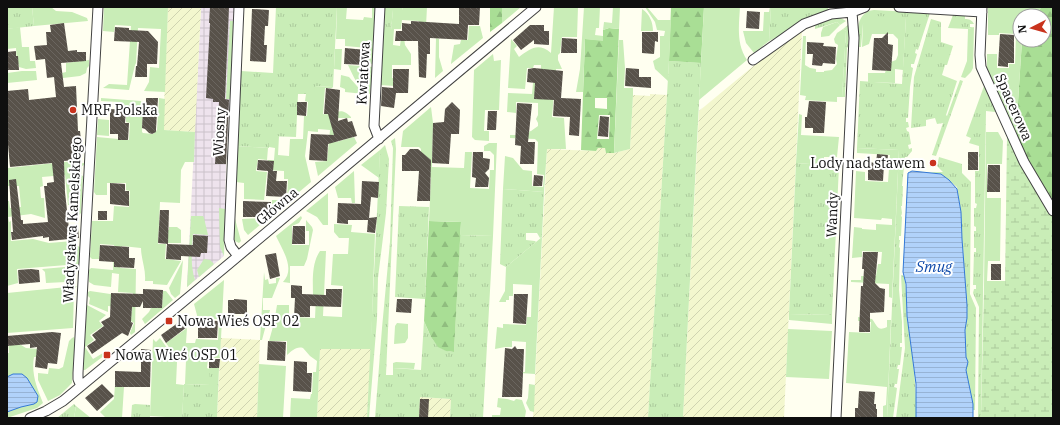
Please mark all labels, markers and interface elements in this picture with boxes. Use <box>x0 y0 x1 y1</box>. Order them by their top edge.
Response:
north arrow <box>1012 8 1052 48</box>
text: N <box>1015 24 1029 34</box>
street label: Kwiatowa <box>352 40 374 105</box>
street label: Spacerowa <box>991 71 1037 144</box>
place label: MRF Polska <box>81 101 158 119</box>
marker: MRF Polska <box>68 105 78 115</box>
street label: Wiosny <box>209 107 229 157</box>
street label: Władysława Kamelskiego <box>59 136 85 304</box>
place label: Lody nad stawem <box>810 154 925 172</box>
marker: Lody nad stawem <box>928 158 938 168</box>
street label: Główna <box>252 183 302 229</box>
street label: Wandy <box>822 192 842 238</box>
water label: Smug <box>915 257 953 276</box>
place label: Nowa Wieś OSP 02 <box>177 312 300 330</box>
marker: Nowa Wieś OSP 02 <box>164 316 174 326</box>
place label: Nowa Wieś OSP 01 <box>115 346 238 364</box>
marker: Nowa Wieś OSP 01 <box>102 350 112 360</box>

